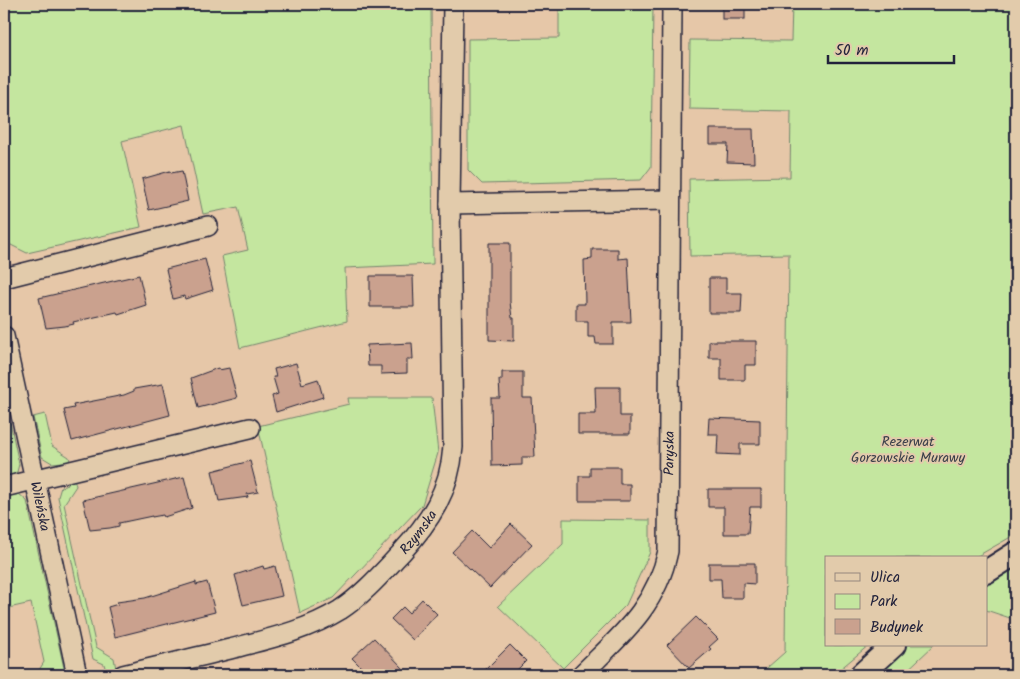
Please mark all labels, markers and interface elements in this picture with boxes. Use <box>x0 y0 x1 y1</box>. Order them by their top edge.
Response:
scale bar <box>828 32 954 64</box>
text: 50 m <box>835 39 869 63</box>
street label: Paryska <box>659 431 681 476</box>
park label: Rezerwat Gorzowskie Murawy <box>851 431 966 469</box>
street label: Wileńska <box>24 479 56 533</box>
street label: Rzymska <box>395 506 443 560</box>
legend <box>825 556 988 646</box>
text: Ulica <box>870 566 900 590</box>
text: Park <box>870 590 898 614</box>
text: Budynek <box>870 616 924 640</box>

